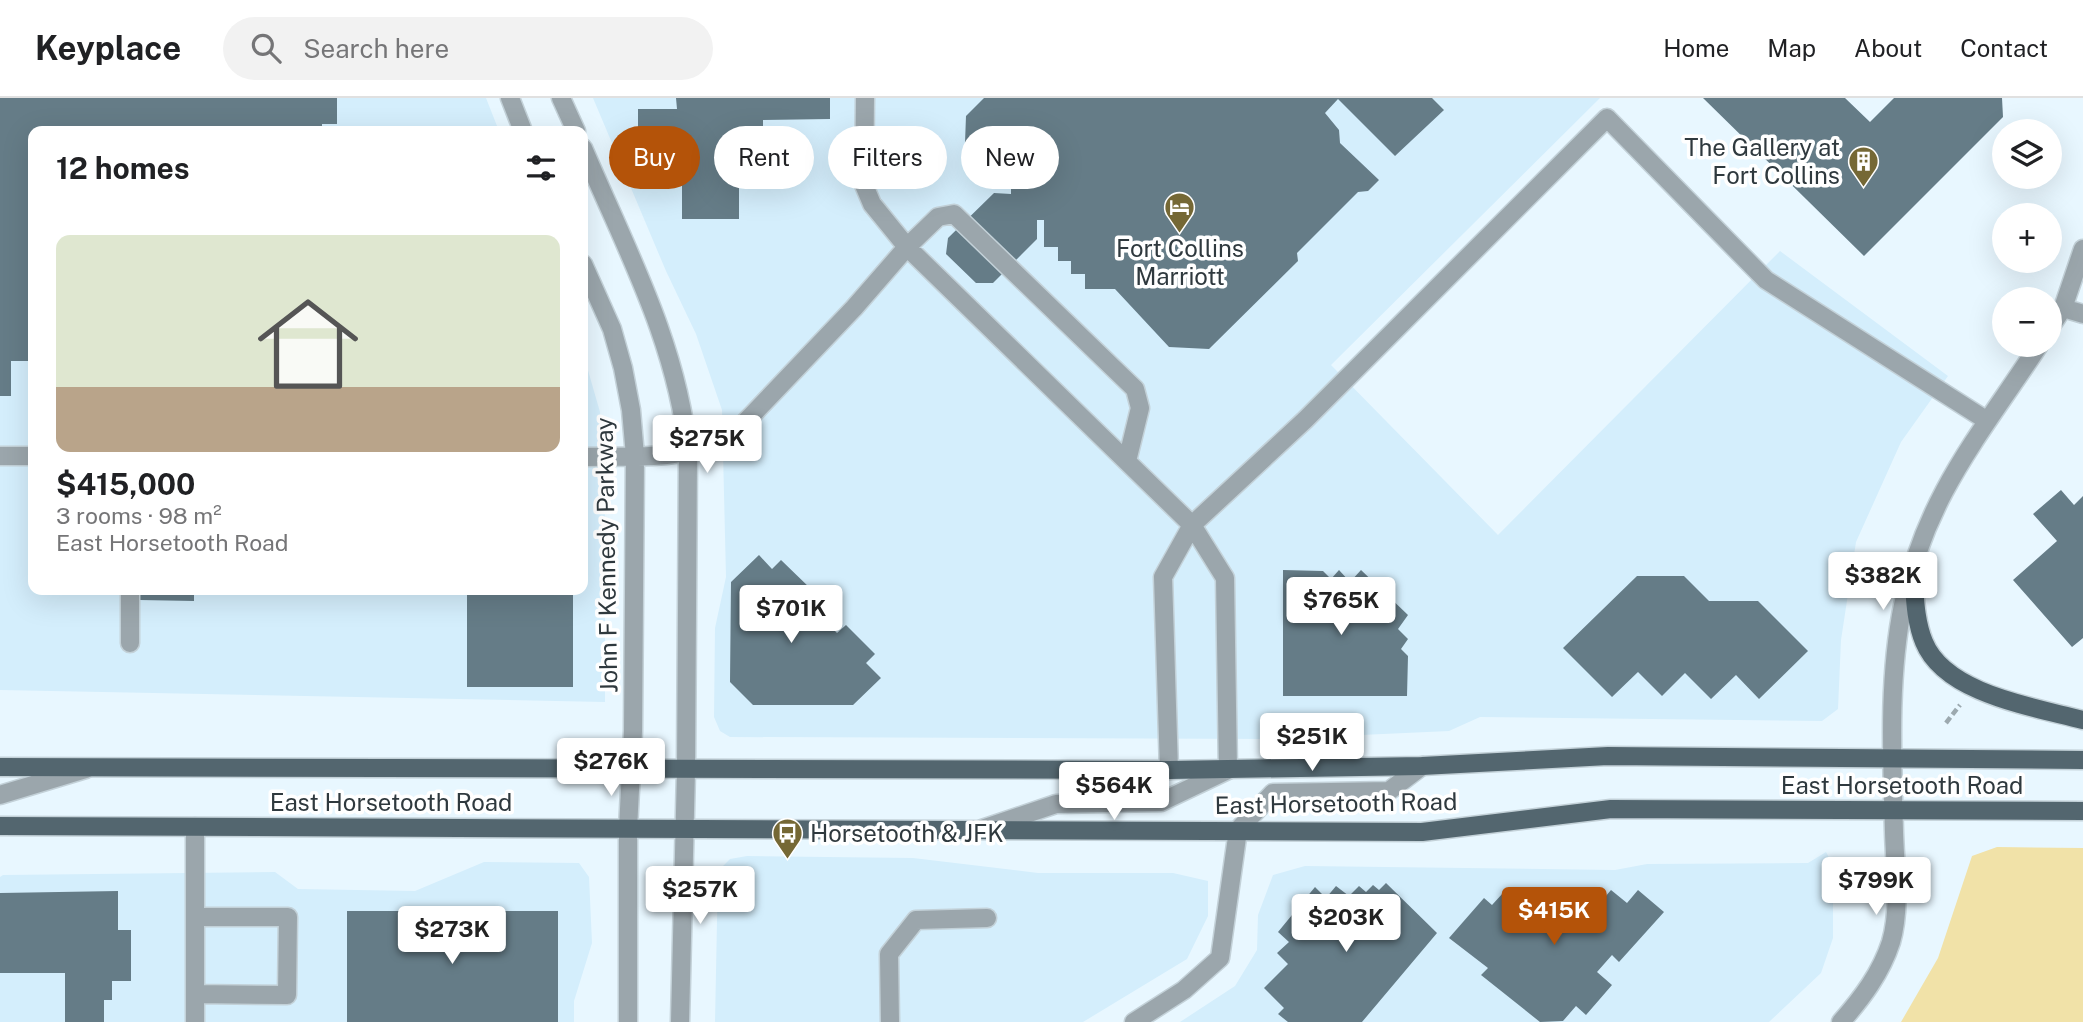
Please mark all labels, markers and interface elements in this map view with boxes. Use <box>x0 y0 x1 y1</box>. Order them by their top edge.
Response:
search box <box>223 17 713 80</box>
text: Keyplace <box>35 29 181 67</box>
icon: search <box>247 29 285 67</box>
text: Search here <box>303 33 449 64</box>
text: Home <box>1663 34 1729 62</box>
text: Map <box>1767 34 1816 62</box>
text: About <box>1854 34 1922 62</box>
text: Contact <box>1960 34 2048 62</box>
map controls <box>1992 119 2062 357</box>
button: layers <box>1992 119 2062 189</box>
chip: Buy <box>609 126 700 189</box>
chip: Rent <box>714 126 814 189</box>
chip: Filters <box>828 126 947 189</box>
chip: New <box>961 126 1059 189</box>
place label: The Gallery at Fort Collins <box>1684 133 1840 189</box>
building icon: The Gallery at Fort Collins <box>1846 145 1880 189</box>
icon: filters <box>522 149 560 187</box>
text: 12 homes <box>56 150 190 186</box>
hotel icon: Fort Collins Marriott <box>1163 190 1197 234</box>
button: + <box>1992 203 2062 273</box>
place label: Fort Collins Marriott <box>1116 234 1244 290</box>
icon: home <box>245 281 371 407</box>
button: − <box>1992 287 2062 357</box>
pin: $275K <box>658 416 756 475</box>
street label: John F Kennedy Parkway <box>590 417 622 693</box>
text: $275K <box>669 424 745 451</box>
text: $415,000 <box>56 466 195 502</box>
text: 3 rooms · 98 m² <box>56 502 222 529</box>
text: East Horsetooth Road <box>56 529 289 556</box>
pin: $382K <box>1834 552 1932 612</box>
text: $382K <box>1844 561 1922 588</box>
pin: $765K <box>1292 578 1390 637</box>
pin: $701K <box>742 586 840 645</box>
text: $765K <box>1302 586 1380 613</box>
text: $701K <box>756 594 827 621</box>
pin: $251K <box>1263 714 1361 773</box>
text: $251K <box>1276 722 1348 749</box>
pin: $276K <box>562 738 660 798</box>
text: $276K <box>573 747 649 774</box>
pin: $564K <box>1065 762 1163 822</box>
text: $564K <box>1075 771 1153 798</box>
street label: East Horsetooth Road <box>1781 771 2023 799</box>
street label: East Horsetooth Road <box>1214 787 1458 819</box>
street label: East Horsetooth Road <box>270 788 512 816</box>
bus stop icon: Horsetooth & JFK <box>770 817 804 861</box>
place label: Horsetooth & JFK <box>810 819 1004 847</box>
pin: $799K <box>1827 858 1925 917</box>
pin: $257K <box>651 866 749 926</box>
text: $799K <box>1838 866 1914 893</box>
text: $257K <box>662 875 738 902</box>
pin: $415K <box>1505 888 1603 947</box>
pin: $203K <box>1297 894 1395 954</box>
text: $415K <box>1518 896 1590 923</box>
text: $203K <box>1308 903 1384 930</box>
pin: $273K <box>403 906 501 966</box>
text: $273K <box>414 915 490 942</box>

